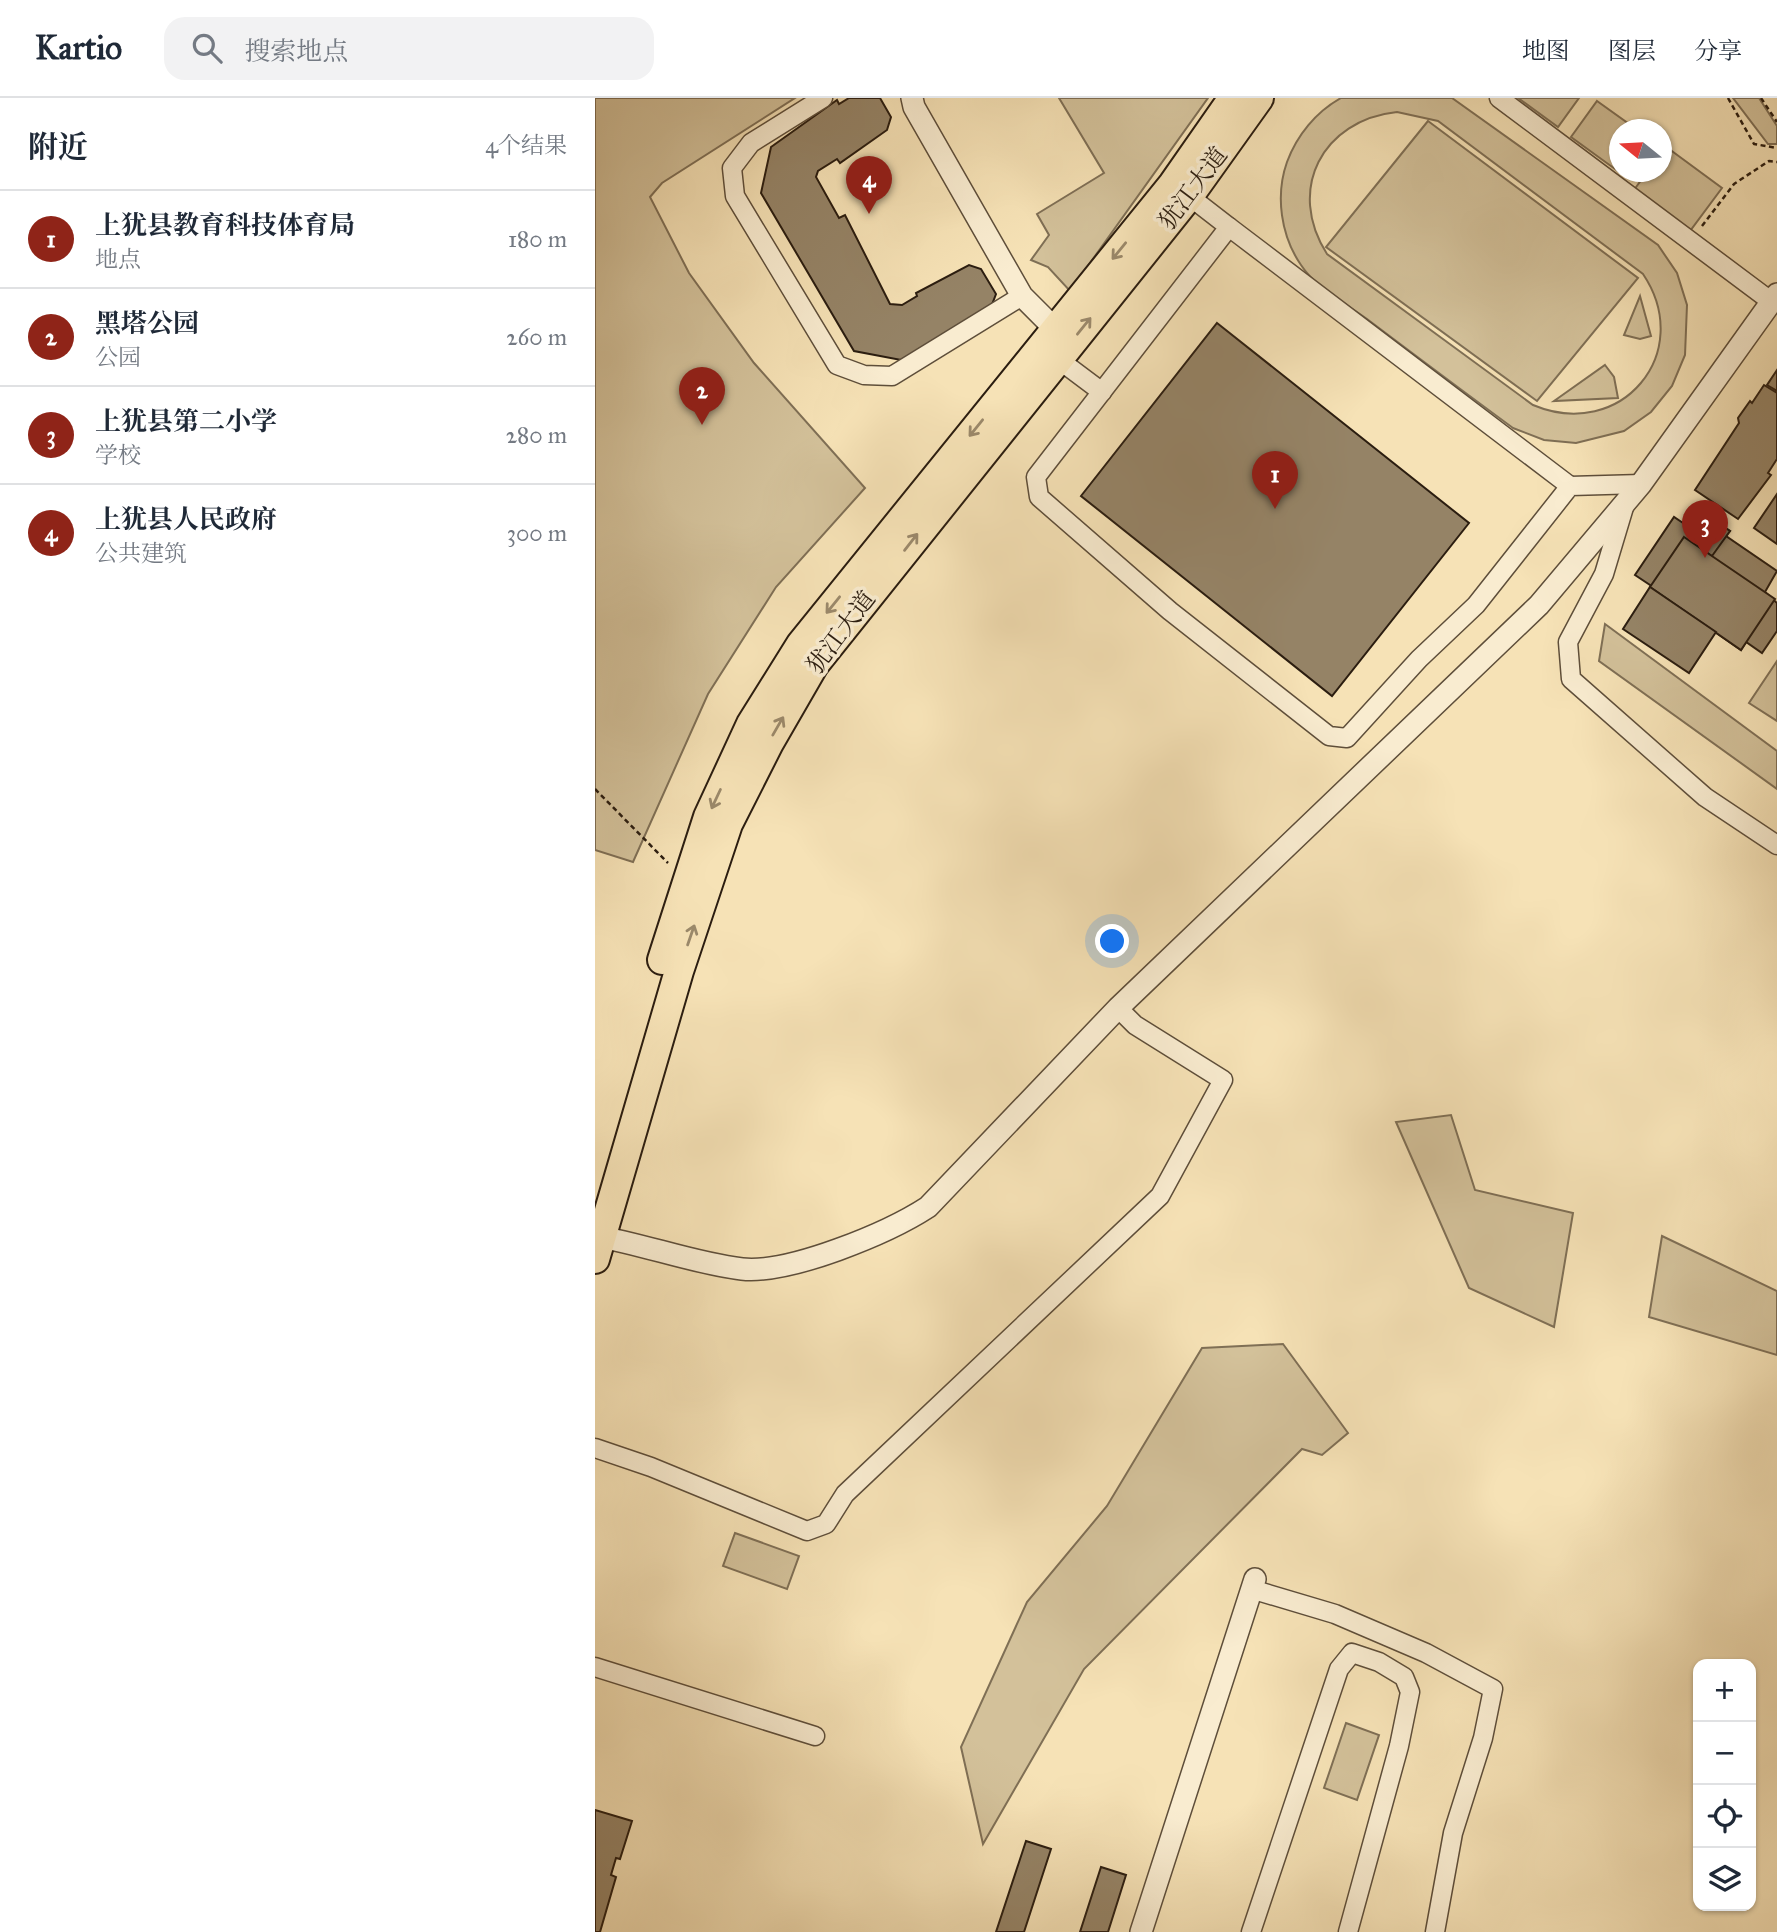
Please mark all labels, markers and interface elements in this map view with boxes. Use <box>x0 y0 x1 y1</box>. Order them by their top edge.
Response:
search box <box>164 17 654 80</box>
text: Kartio <box>35 28 122 68</box>
icon: search <box>188 29 226 67</box>
text: 搜索地点 <box>244 35 348 67</box>
text: 地图 <box>1522 36 1570 66</box>
text: 图层 <box>1608 36 1656 66</box>
text: 分享 <box>1694 36 1742 66</box>
north arrow <box>1609 119 1672 182</box>
text: 附近 <box>28 129 88 165</box>
text: 4个结果 <box>485 131 567 159</box>
street label: 犹江大道 <box>1152 141 1234 235</box>
pin: 4 <box>846 156 892 214</box>
text: 上犹县教育科技体育局 <box>95 209 355 241</box>
text: 1 <box>46 225 56 253</box>
text: 180 m <box>508 225 567 253</box>
one-way arrow <box>1111 241 1126 259</box>
text: 地点 <box>95 245 141 273</box>
text: 黑塔公园 <box>95 307 199 339</box>
one-way arrow <box>1077 318 1092 336</box>
text: 2 <box>45 323 57 351</box>
text: 260 m <box>506 323 567 351</box>
text: 公园 <box>95 343 141 371</box>
pin: 2 <box>679 367 725 425</box>
text: 上犹县第二小学 <box>95 405 277 437</box>
one-way arrow <box>968 418 984 436</box>
text: 3 <box>46 421 56 449</box>
text: 280 m <box>506 421 567 449</box>
text: 学校 <box>95 441 141 469</box>
pin: 1 <box>1252 451 1298 509</box>
pin: 3 <box>1682 500 1728 558</box>
text: 上犹县人民政府 <box>95 503 277 535</box>
text: 4 <box>45 519 57 547</box>
text: 300 m <box>507 519 567 547</box>
one-way arrow <box>903 533 919 551</box>
text: 公共建筑 <box>95 539 187 567</box>
street label: 犹江大道 <box>800 585 882 679</box>
one-way arrow <box>826 595 841 613</box>
one-way arrow <box>771 716 785 736</box>
one-way arrow <box>709 788 722 809</box>
one-way arrow <box>685 924 698 946</box>
your location <box>1095 924 1129 958</box>
map controls <box>1693 1659 1756 1911</box>
button: + <box>1693 1659 1756 1722</box>
button: − <box>1693 1722 1756 1785</box>
button: locate <box>1693 1785 1756 1848</box>
button: layers <box>1693 1848 1756 1911</box>

